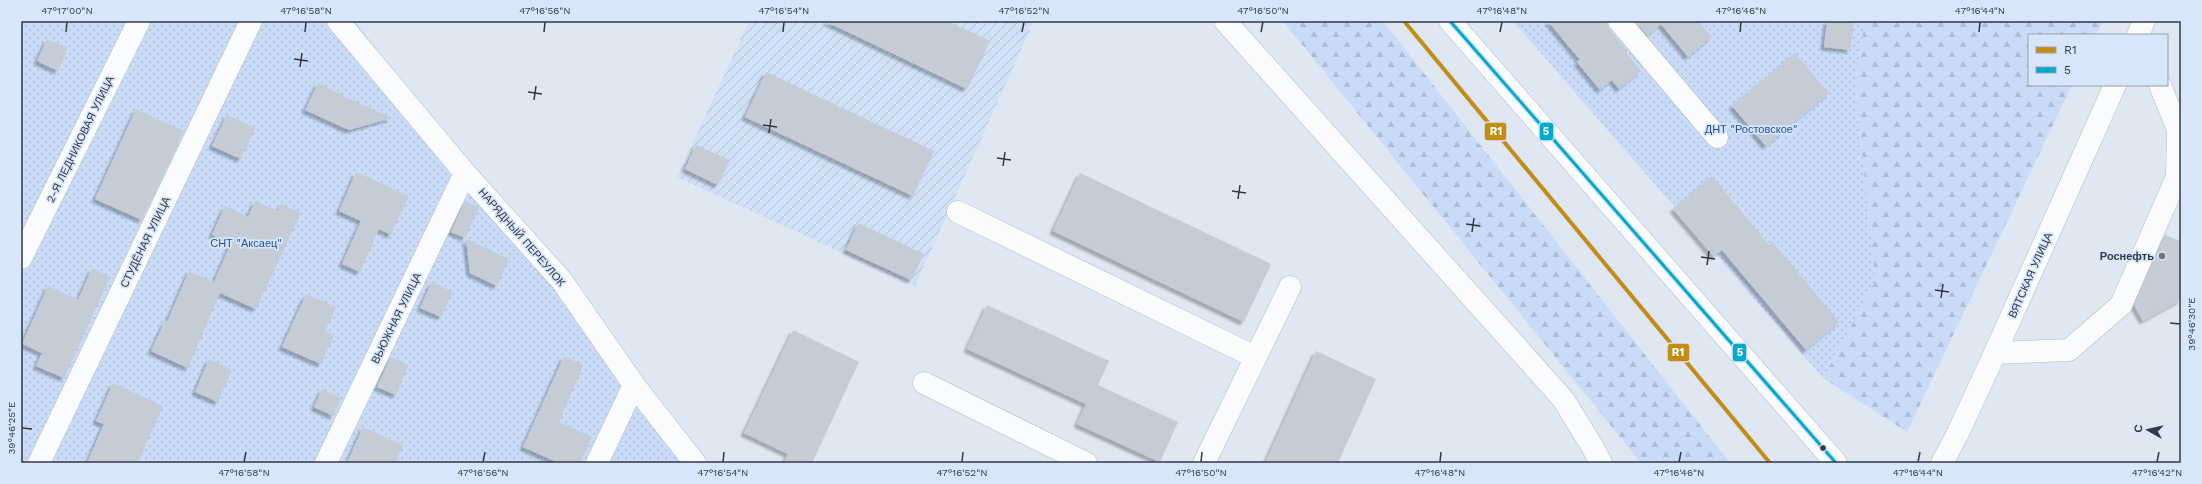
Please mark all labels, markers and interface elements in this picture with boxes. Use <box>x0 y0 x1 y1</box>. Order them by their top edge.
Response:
text: 47°17'00"N <box>41 5 93 16</box>
text: 47°16'58"N <box>280 5 332 16</box>
text: 47°16'56"N <box>519 5 571 16</box>
text: 47°16'54"N <box>759 5 809 16</box>
text: 47°16'52"N <box>998 5 1050 16</box>
text: 47°16'50"N <box>1237 5 1289 16</box>
text: 47°16'48"N <box>1477 5 1527 16</box>
text: 47°16'46"N <box>1716 5 1766 16</box>
text: 47°16'44"N <box>1955 5 2005 16</box>
legend <box>2028 34 2168 86</box>
text: R1 <box>2064 43 2077 57</box>
text: 5 <box>2064 63 2071 77</box>
street label: 2-Я ЛЕДНИКОВАЯ УЛИЦА <box>44 73 117 205</box>
line badge: R1 <box>1484 122 1507 141</box>
line badge: 5 <box>1539 122 1554 141</box>
park label: ДНТ "Ростовское" <box>1705 123 1797 136</box>
text: R1 <box>1490 125 1502 138</box>
text: 5 <box>1543 125 1549 138</box>
street label: НАРЯДНЫЙ ПЕРЕУЛОК <box>475 186 568 290</box>
street label: СТУДЁНАЯ УЛИЦА <box>118 194 173 290</box>
street label: ВЯТСКАЯ УЛИЦА <box>2006 230 2055 320</box>
park label: СНТ "Аксаец" <box>210 237 282 250</box>
place label: Роснефть <box>2100 250 2154 263</box>
marker: Роснефть <box>2157 251 2167 261</box>
street label: ВЬЮЖНАЯ УЛИЦА <box>369 270 424 366</box>
text: 39°46'30"E <box>2186 297 2197 351</box>
line badge: R1 <box>1667 343 1690 362</box>
line badge: 5 <box>1732 343 1747 362</box>
text: R1 <box>1672 346 1684 359</box>
text: 5 <box>1737 346 1743 359</box>
text: 39°46'25"E <box>6 402 17 454</box>
north arrow <box>2128 410 2168 450</box>
text: С <box>2132 424 2146 434</box>
unlabelled marker <box>1818 443 1828 453</box>
text: 47°16'58"N <box>218 467 270 478</box>
text: 47°16'56"N <box>457 467 509 478</box>
text: 47°16'54"N <box>698 467 748 478</box>
text: 47°16'52"N <box>936 467 988 478</box>
text: 47°16'50"N <box>1175 467 1227 478</box>
text: 47°16'48"N <box>1415 467 1465 478</box>
text: 47°16'46"N <box>1654 467 1704 478</box>
text: 47°16'44"N <box>1893 467 1943 478</box>
text: 47°16'42"N <box>2132 467 2182 478</box>

